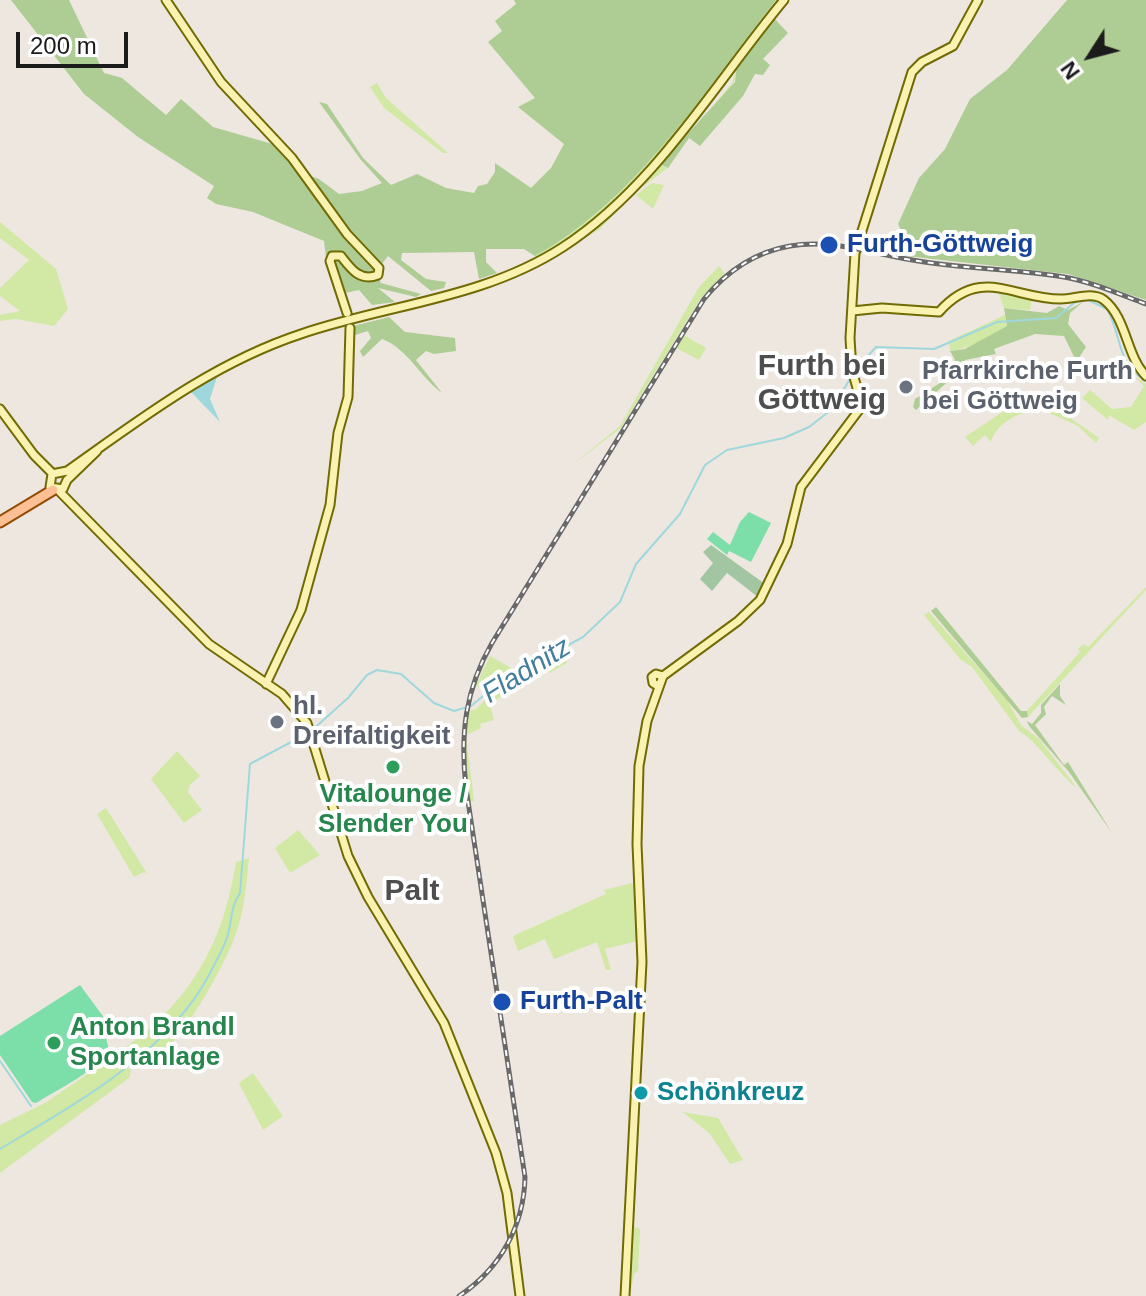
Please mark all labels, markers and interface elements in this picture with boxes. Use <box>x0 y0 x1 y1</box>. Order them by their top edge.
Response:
scale bar <box>20 16 132 66</box>
north arrow <box>1050 16 1130 96</box>
text: 200 m <box>30 32 97 59</box>
text: N <box>1055 57 1085 84</box>
place label: Furth-Göttweig <box>847 229 1033 261</box>
marker: Furth-Göttweig <box>818 234 840 256</box>
district label: Furth bei Göttweig <box>758 349 886 420</box>
place label: Pfarrkirche Furth bei Göttweig <box>922 356 1133 418</box>
marker: Pfarrkirche Furth bei Göttweig <box>897 378 915 396</box>
water label: Fladnitz <box>477 631 577 711</box>
place label: hl. Dreifaltigkeit <box>293 691 450 752</box>
marker: hl. Dreifaltigkeit <box>268 713 286 731</box>
marker: Vitalounge / Slender You <box>384 758 402 776</box>
place label: Vitalounge / Slender You <box>318 779 468 840</box>
district label: Palt <box>384 874 440 910</box>
place label: Furth-Palt <box>520 986 643 1018</box>
marker: Furth-Palt <box>491 991 513 1013</box>
place label: Anton Brandl Sportanlage <box>70 1012 235 1074</box>
marker: Anton Brandl Sportanlage <box>45 1034 63 1052</box>
place label: Schönkreuz <box>657 1077 804 1109</box>
marker: Schönkreuz <box>632 1084 650 1102</box>

